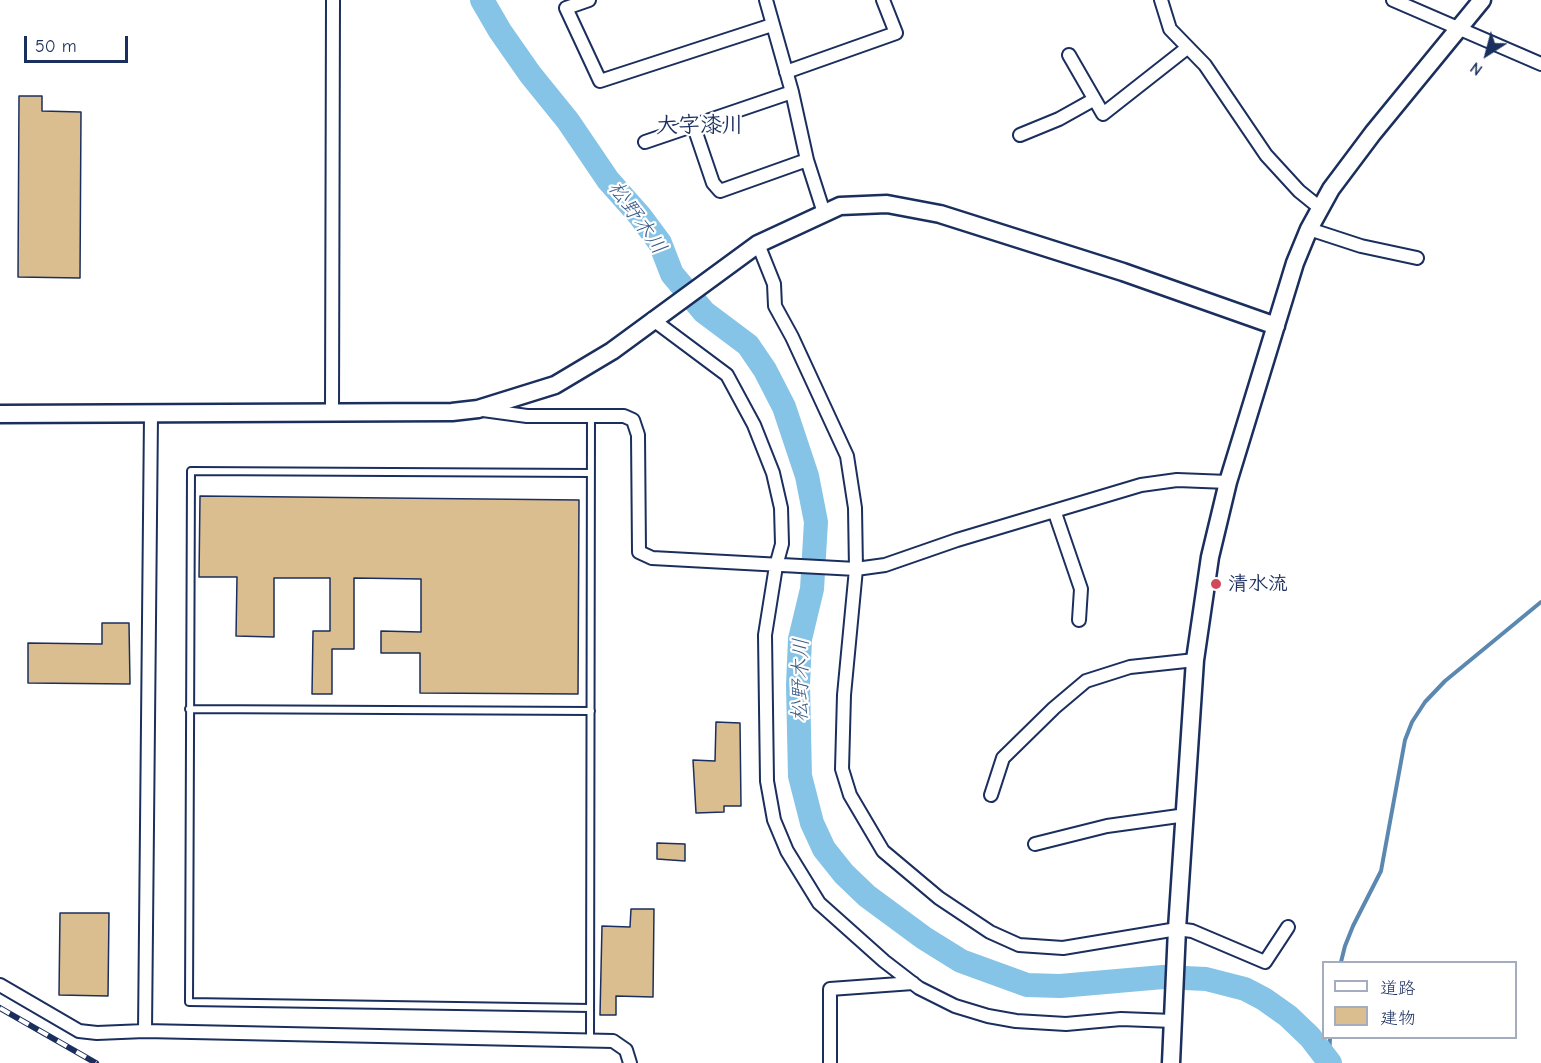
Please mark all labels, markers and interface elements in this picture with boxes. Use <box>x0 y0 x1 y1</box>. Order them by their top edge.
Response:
scale bar <box>27 24 130 62</box>
north arrow <box>1457 24 1517 84</box>
text: 50 m <box>35 36 77 57</box>
text: N <box>1467 58 1486 79</box>
district label: 大字漆川 <box>656 113 744 139</box>
water label: 松野木川 <box>603 176 671 260</box>
place label: 清水流 <box>1228 572 1288 596</box>
marker: 清水流 <box>1209 577 1223 591</box>
water label: 松野木川 <box>788 638 814 722</box>
legend <box>1322 961 1517 1039</box>
text: 道路 <box>1380 978 1416 999</box>
text: 建物 <box>1380 1008 1416 1029</box>

